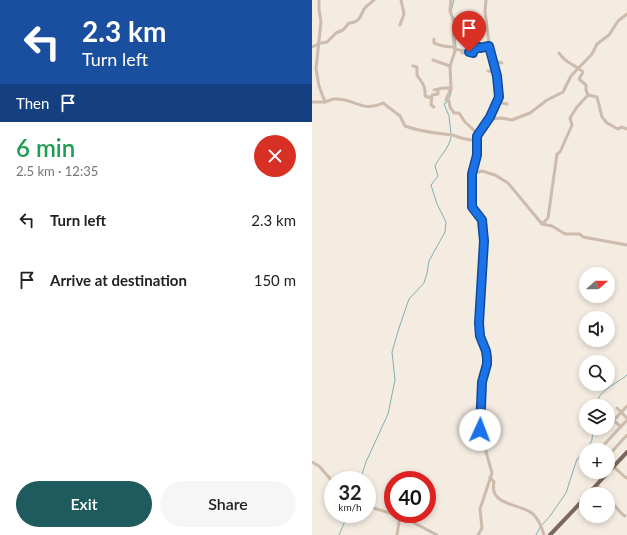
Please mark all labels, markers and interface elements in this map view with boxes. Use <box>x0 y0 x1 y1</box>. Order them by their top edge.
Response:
pin <box>452 11 486 52</box>
text: 2.3 km <box>82 14 166 48</box>
icon: left <box>16 16 68 68</box>
icon: arrive <box>458 17 480 39</box>
text: Turn left <box>82 48 148 70</box>
icon: arrive <box>57 92 79 114</box>
text: Then <box>16 94 49 112</box>
text: 6 min <box>16 133 75 162</box>
button: close <box>254 135 296 177</box>
text: 2.5 km · 12:35 <box>16 163 98 179</box>
icon: left <box>16 209 38 231</box>
text: Turn left <box>50 211 106 229</box>
text: 2.3 km <box>251 211 296 229</box>
north arrow <box>579 267 615 303</box>
map controls <box>579 267 615 523</box>
icon: arrive <box>16 269 38 291</box>
text: Arrive at destination <box>50 271 187 289</box>
text: 150 m <box>254 271 296 289</box>
button: sound <box>579 311 615 347</box>
button: search <box>579 355 615 391</box>
button: layers <box>579 399 615 435</box>
position arrow <box>459 409 501 451</box>
button: + <box>579 443 615 479</box>
speed limit sign: 40 <box>384 471 436 523</box>
text: 32 <box>338 480 362 504</box>
button: Exit <box>16 481 152 527</box>
button: Share <box>160 481 296 527</box>
button: − <box>579 487 615 523</box>
text: km/h <box>338 501 362 513</box>

